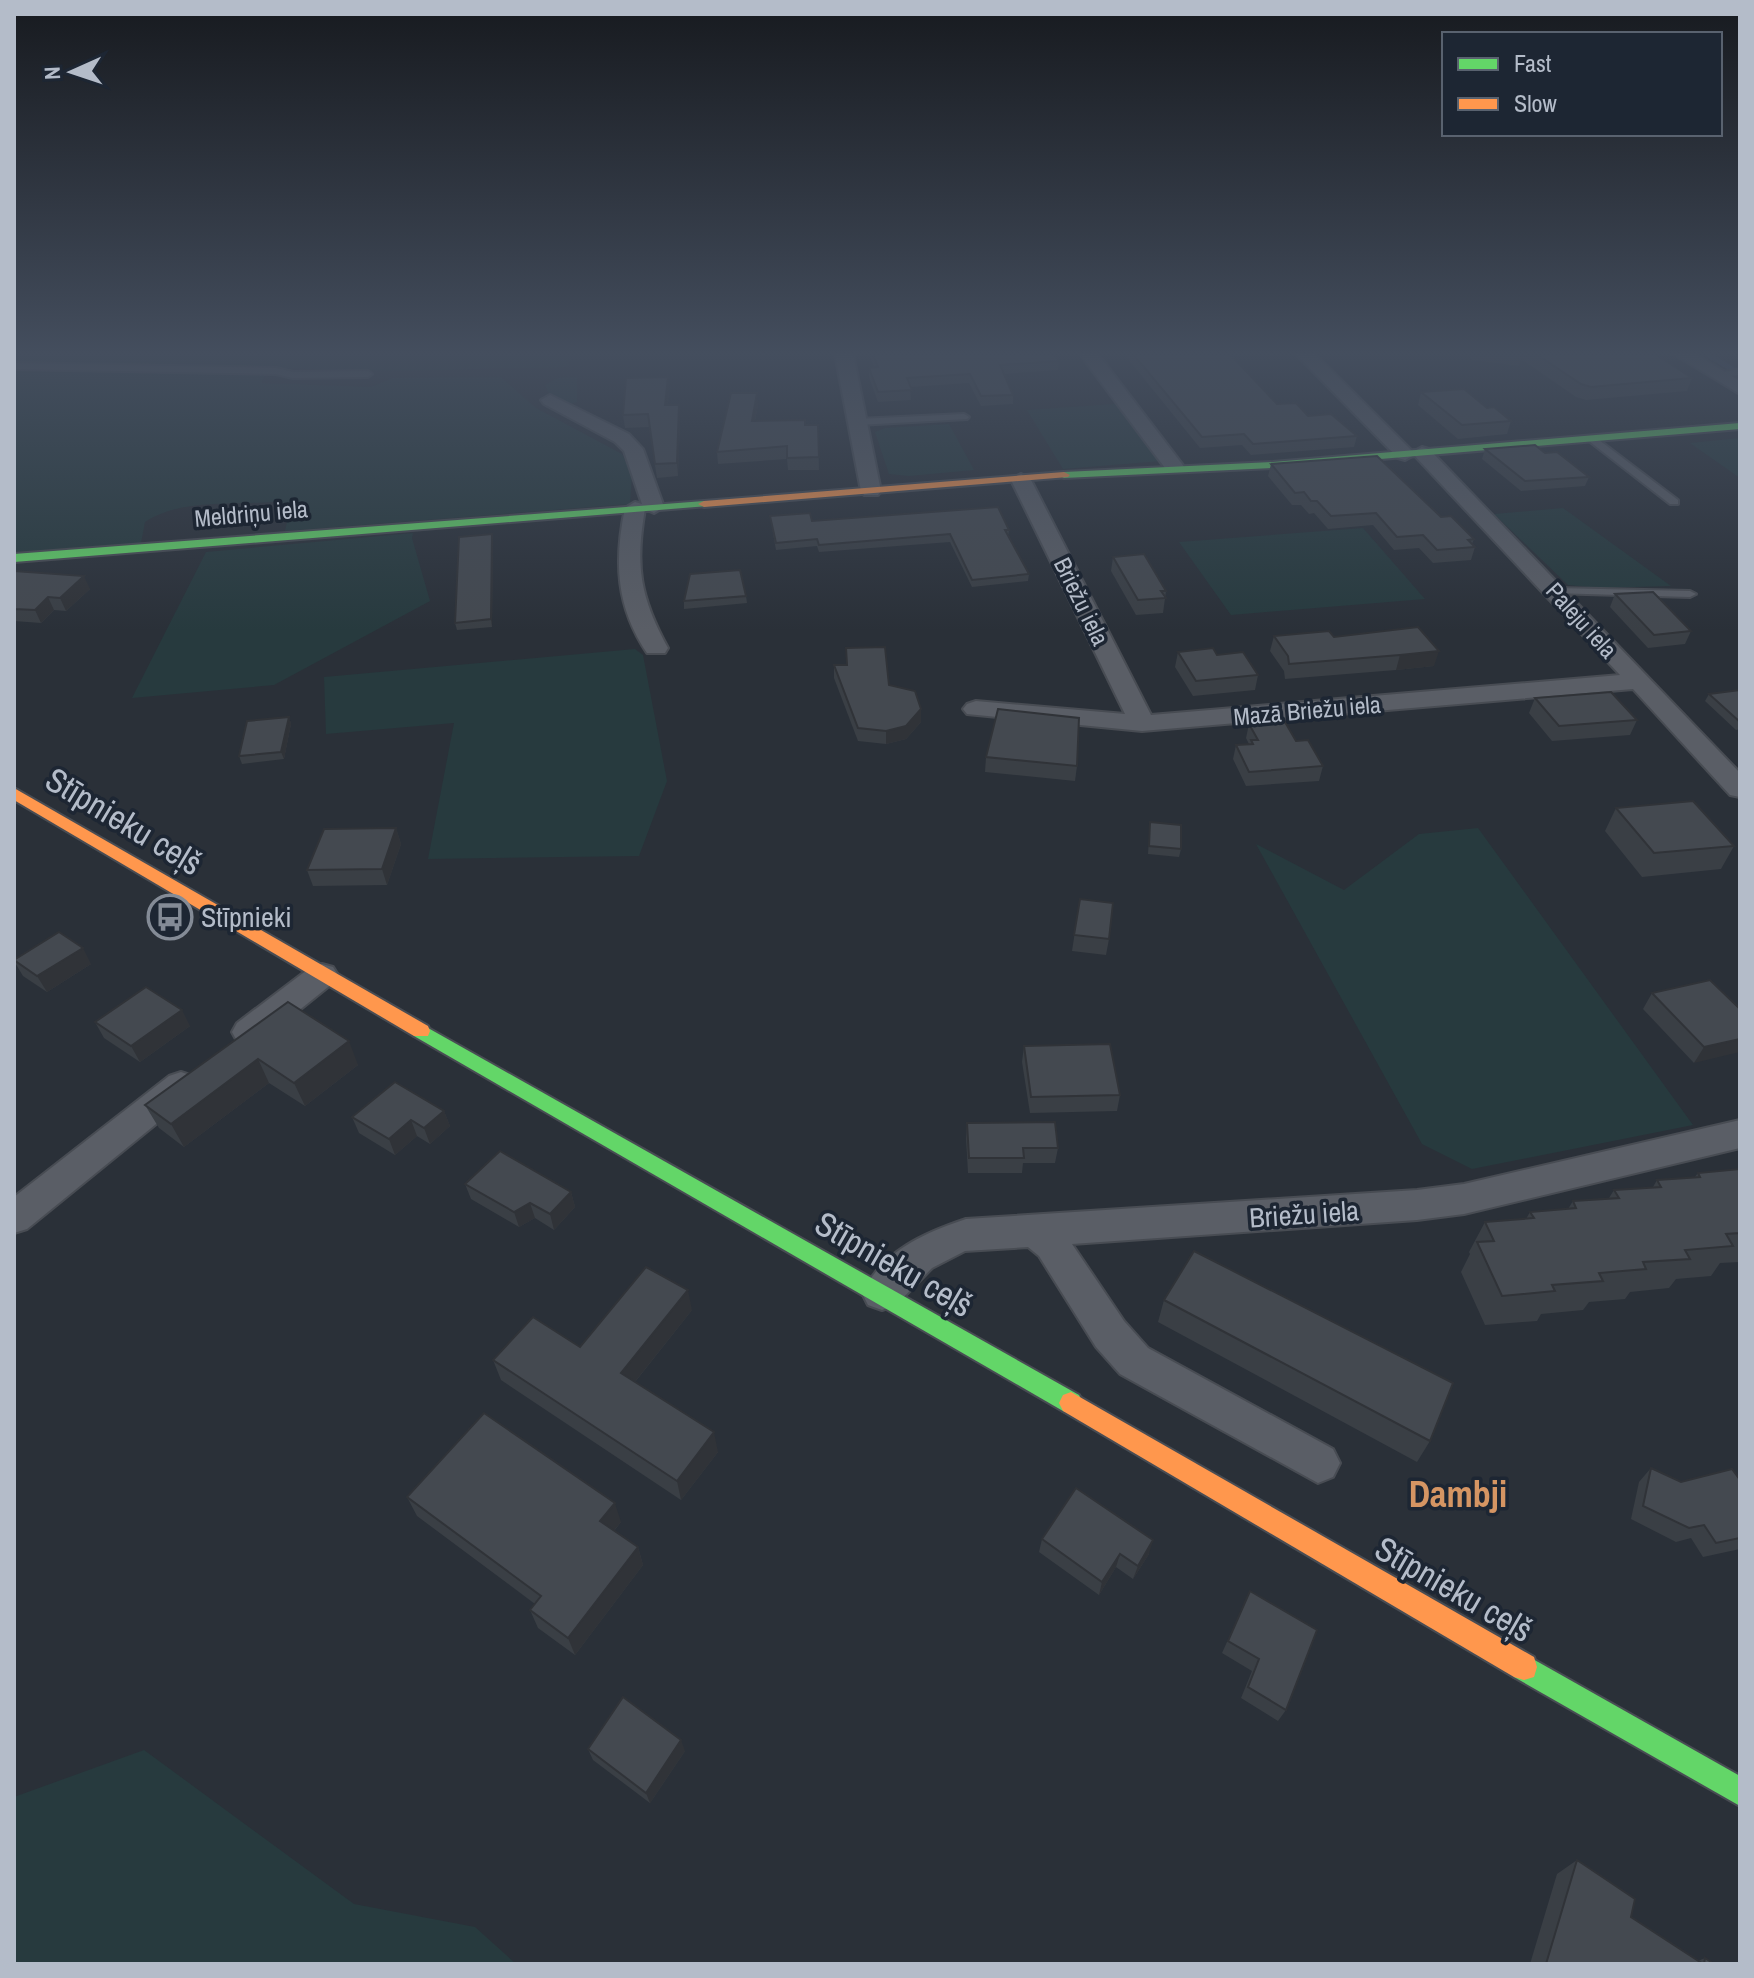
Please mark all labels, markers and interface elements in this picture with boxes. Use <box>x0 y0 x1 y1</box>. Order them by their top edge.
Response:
north arrow <box>32 32 112 112</box>
legend <box>1442 32 1722 136</box>
text: Fast <box>1514 47 1552 79</box>
text: N <box>37 66 67 80</box>
text: Slow <box>1514 87 1557 119</box>
street label: Meldriņu iela <box>193 492 309 534</box>
street label: Briežu iela <box>1047 552 1117 650</box>
street label: Paleju iela <box>1539 575 1625 665</box>
street label: Mazā Briežu iela <box>1232 688 1382 732</box>
street label: Stīpnieku ceļš <box>37 756 211 886</box>
bus stop icon: Stīpnieki <box>146 893 194 941</box>
place label: Stīpnieki <box>201 898 292 936</box>
street label: Briežu iela <box>1248 1191 1360 1237</box>
street label: Stīpnieku ceļš <box>807 1200 981 1328</box>
district label: Dambji <box>1409 1470 1507 1518</box>
street label: Stīpnieku ceļš <box>1367 1525 1541 1653</box>

